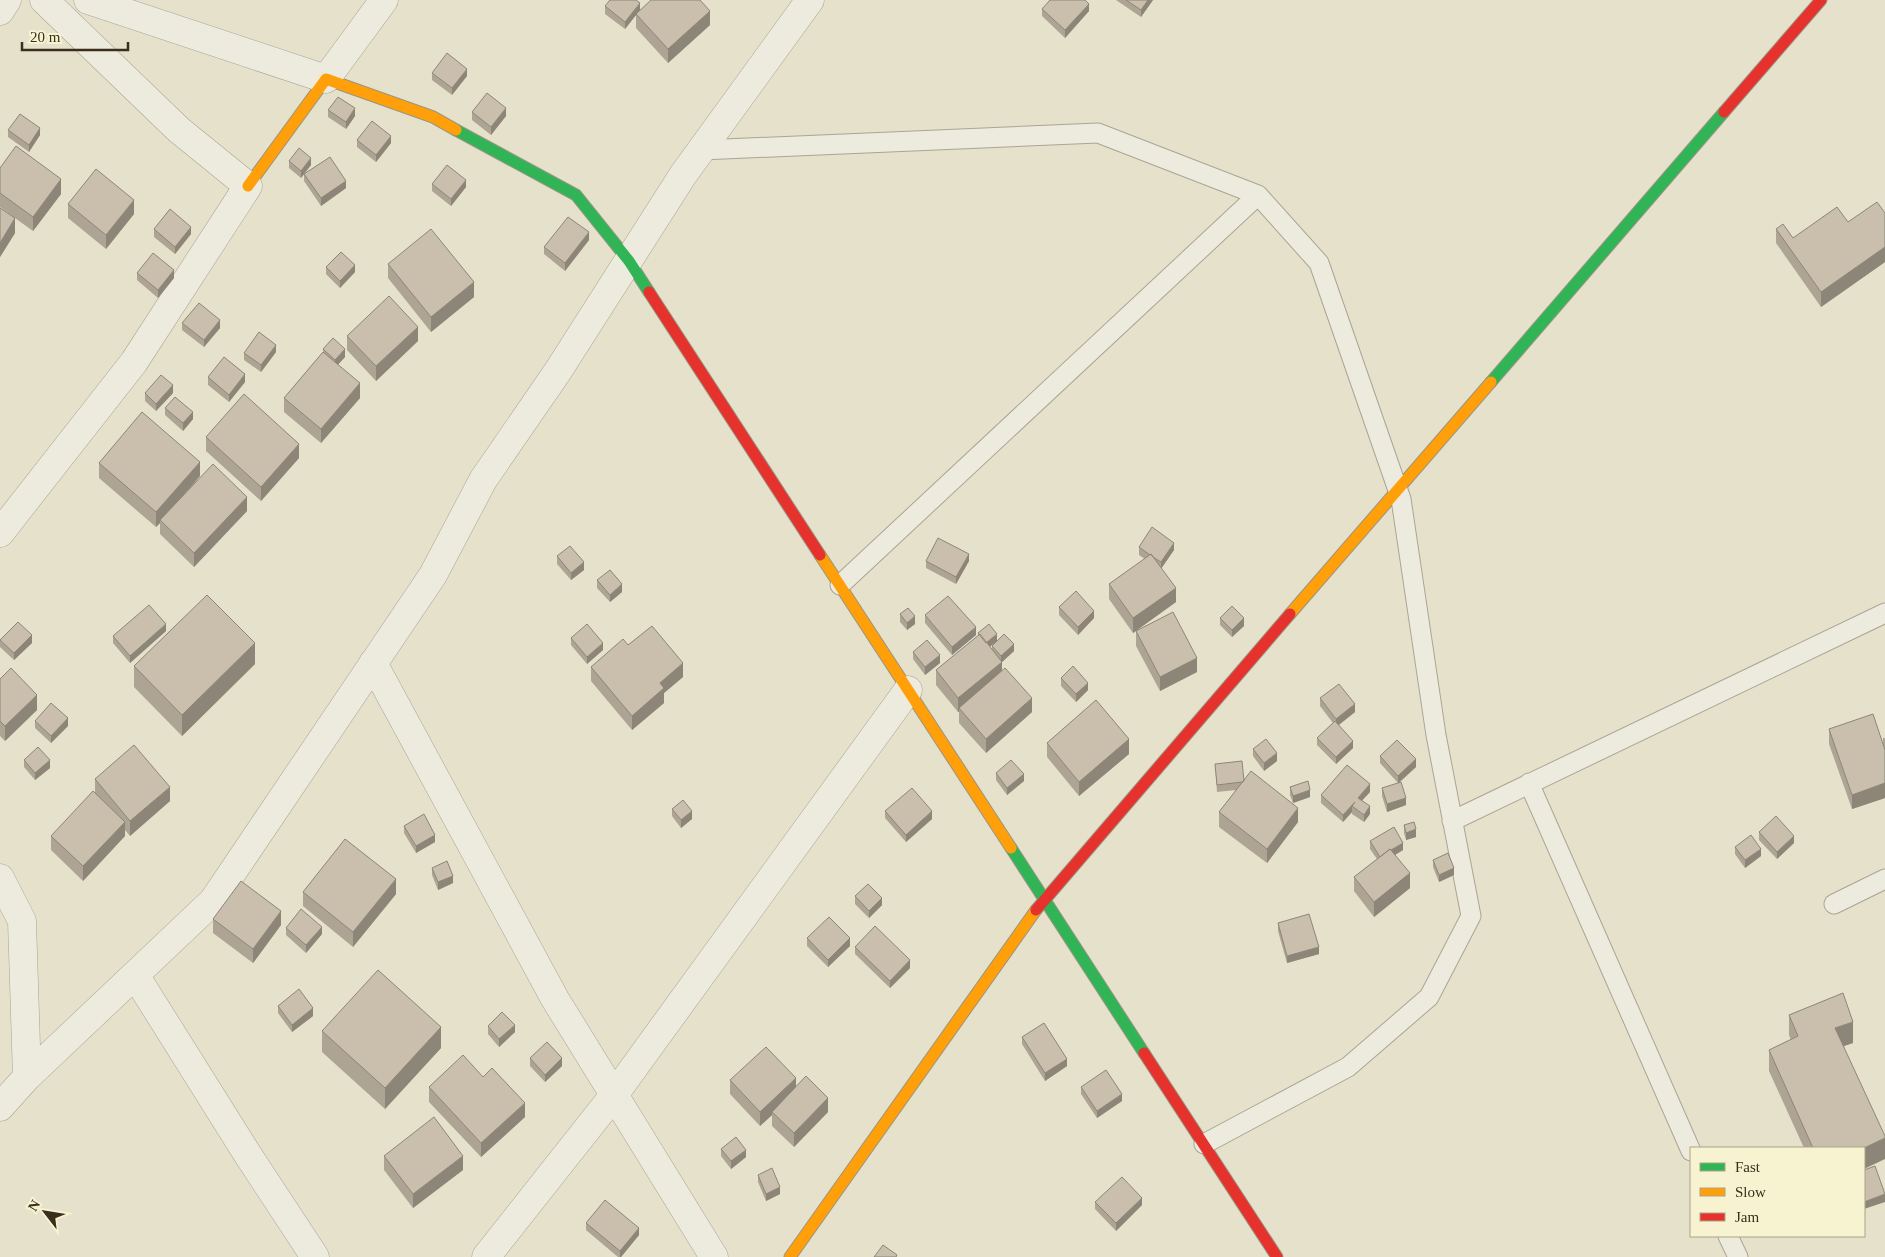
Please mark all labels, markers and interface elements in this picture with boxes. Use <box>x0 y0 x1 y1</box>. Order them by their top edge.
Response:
scale bar <box>22 20 129 52</box>
text: 20 m <box>30 29 61 45</box>
legend <box>1690 1147 1865 1237</box>
text: Fast <box>1735 1159 1761 1175</box>
text: Slow <box>1735 1184 1766 1200</box>
north arrow <box>20 1187 70 1237</box>
text: N <box>25 1197 43 1214</box>
text: Jam <box>1735 1209 1759 1225</box>

